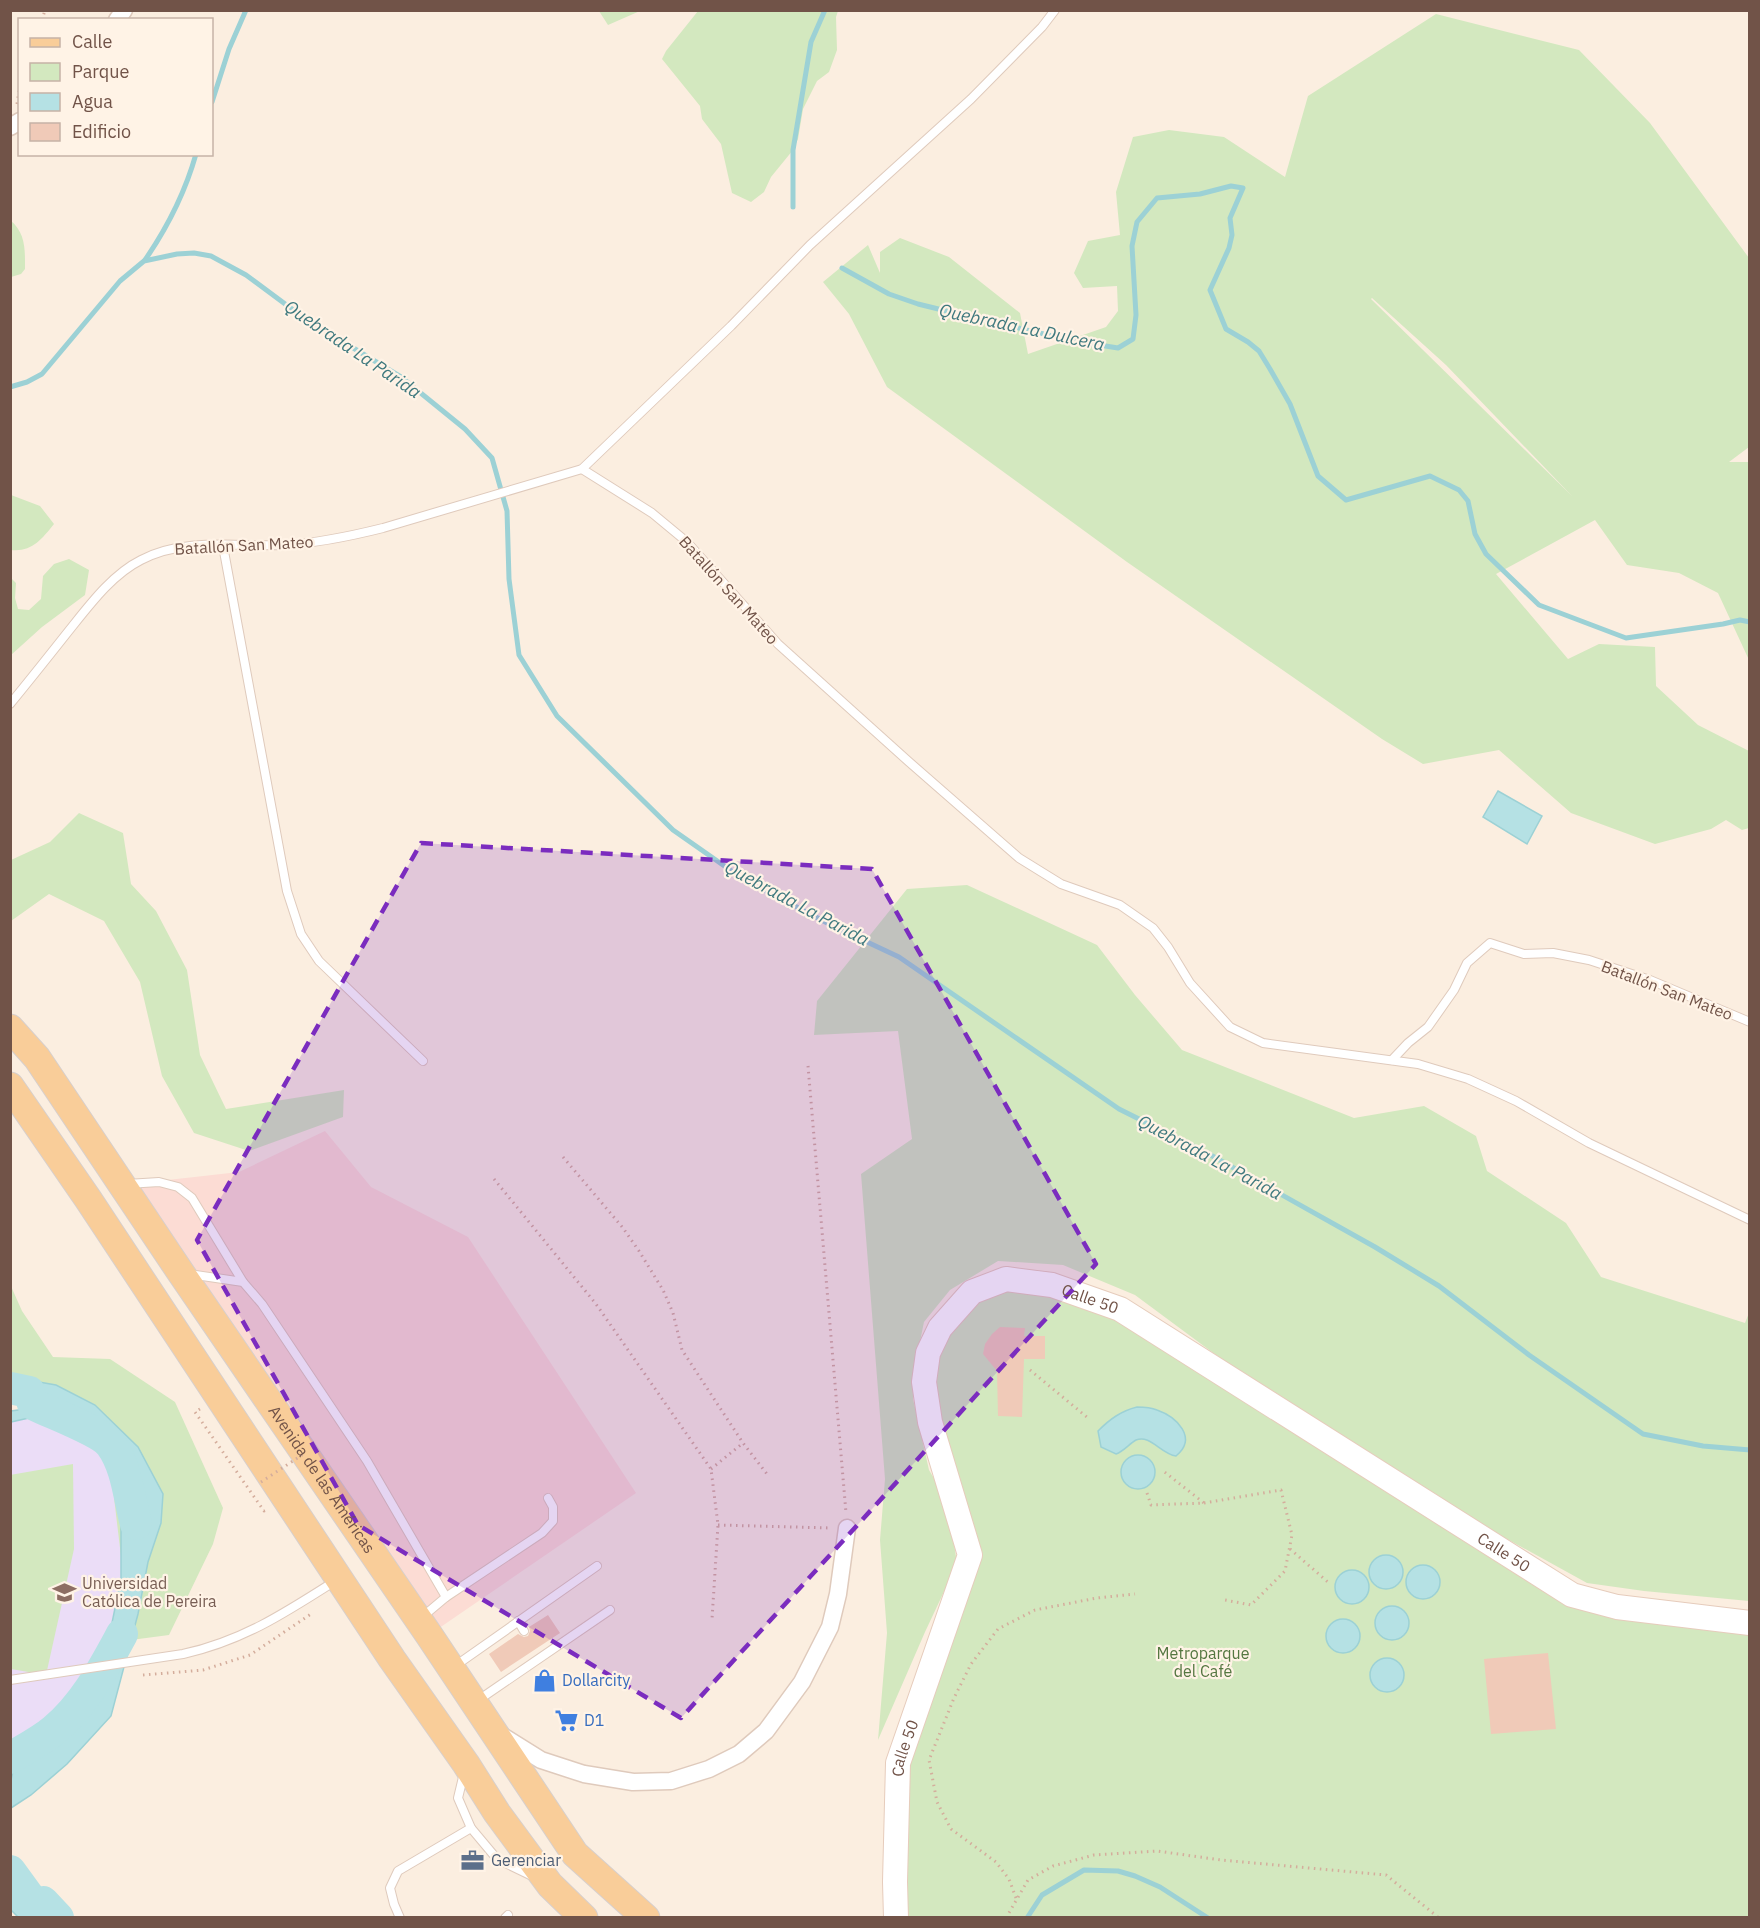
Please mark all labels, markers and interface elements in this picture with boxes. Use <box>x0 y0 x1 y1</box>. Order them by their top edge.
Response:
legend <box>18 18 213 156</box>
text: Calle <box>72 30 112 53</box>
text: Parque <box>72 60 130 83</box>
text: Agua <box>72 90 113 113</box>
text: Edificio <box>72 120 131 143</box>
water label: Quebrada La Parida <box>280 295 426 403</box>
water label: Quebrada La Dulcera <box>937 298 1107 356</box>
street label: Batallón San Mateo <box>174 531 314 559</box>
street label: Batallón San Mateo <box>675 532 783 648</box>
water label: Quebrada La Parida <box>721 855 873 951</box>
street label: Batallón San Mateo <box>1598 956 1736 1024</box>
water label: Quebrada La Parida <box>1134 1109 1286 1205</box>
street label: Calle 50 <box>1059 1279 1121 1318</box>
street label: Avenida de las Américas <box>265 1401 380 1557</box>
street label: Calle 50 <box>1474 1528 1534 1576</box>
place label: Universidad Católica de Pereira <box>82 1573 217 1611</box>
school or university icon: Universidad Católica de Pereira <box>51 1579 77 1605</box>
park label: Metroparque del Café <box>1157 1643 1250 1681</box>
shop icon: Dollarcity <box>531 1667 557 1693</box>
place label: Dollarcity <box>562 1670 630 1690</box>
supermarket icon: D1 <box>553 1707 579 1733</box>
place label: D1 <box>584 1710 604 1730</box>
street label: Calle 50 <box>887 1717 922 1777</box>
office icon: Gerenciar <box>460 1847 486 1873</box>
place label: Gerenciar <box>491 1850 561 1870</box>

